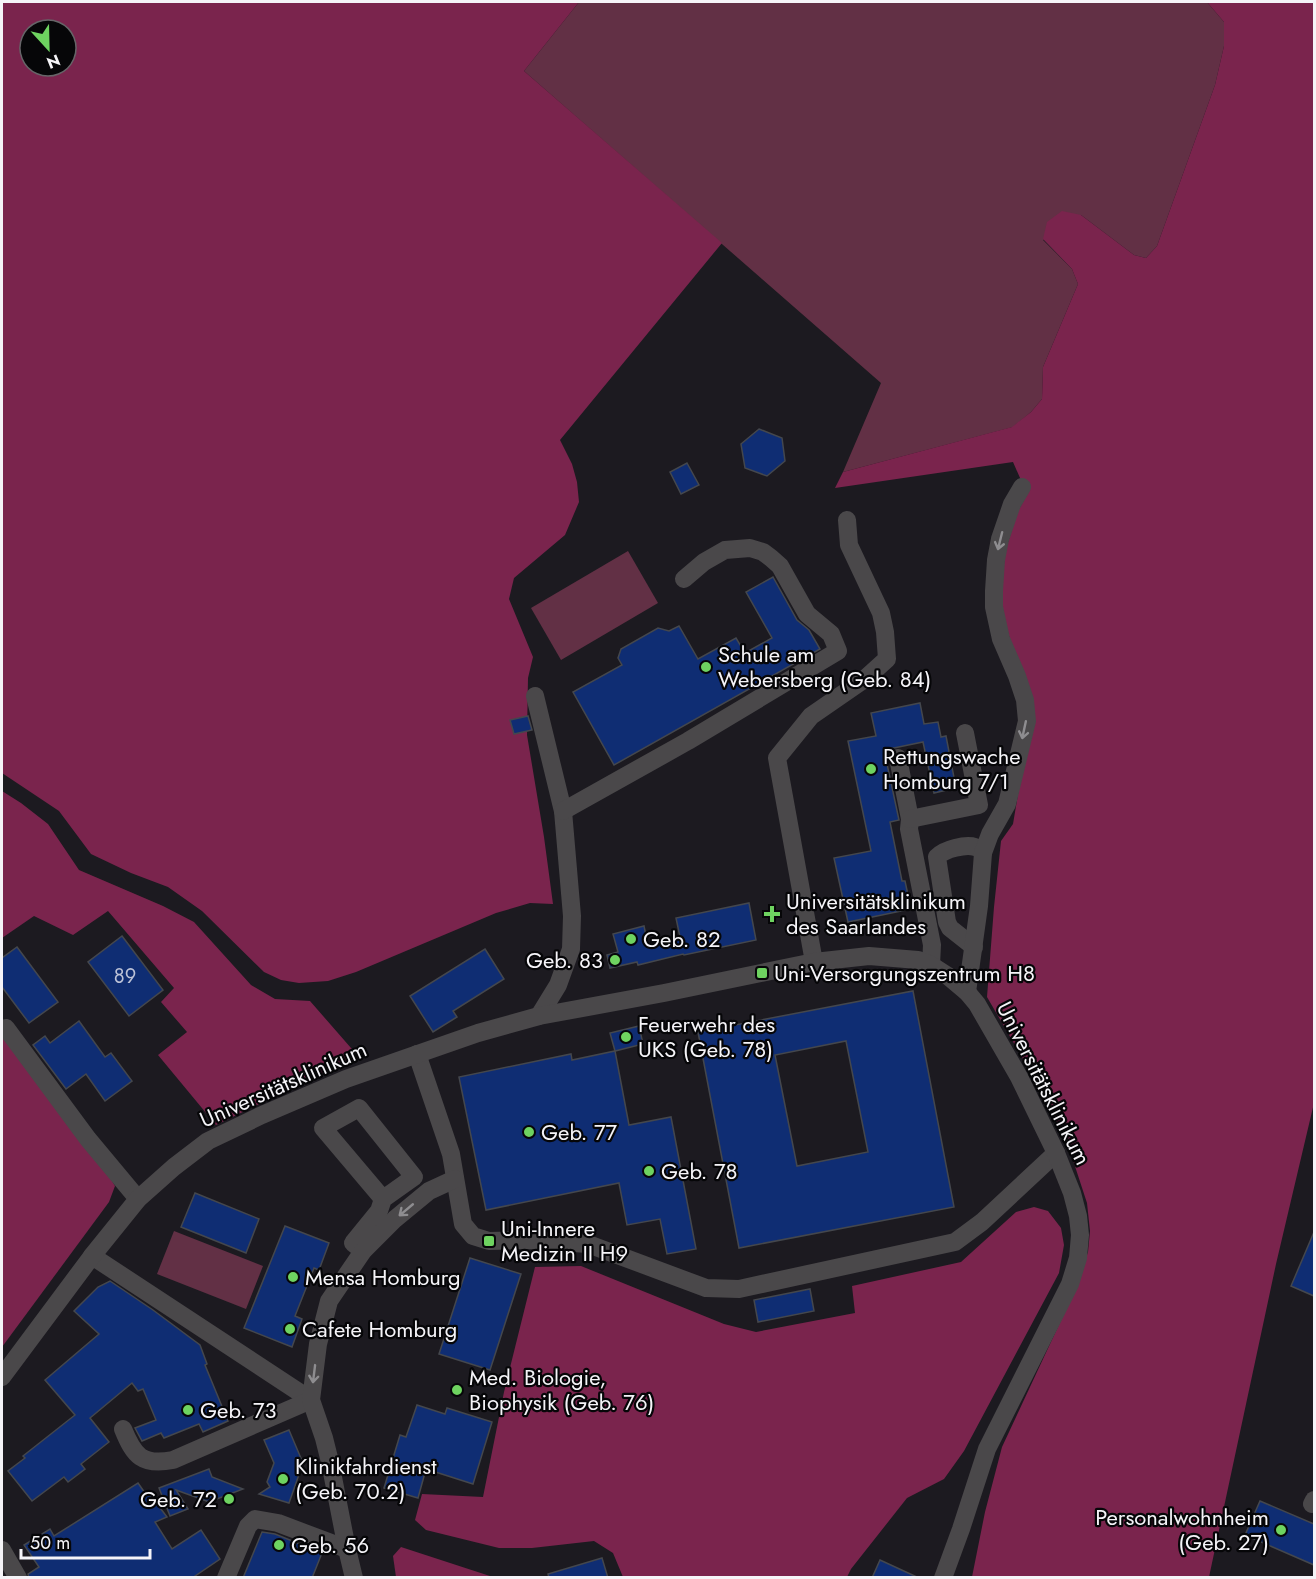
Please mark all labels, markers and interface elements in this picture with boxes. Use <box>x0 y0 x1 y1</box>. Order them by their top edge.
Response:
north arrow <box>18 18 78 78</box>
text: N <box>43 48 64 74</box>
one-way arrow <box>993 531 1005 550</box>
place label: Schule am Webersberg (Geb. 84) <box>718 638 931 695</box>
marker: Schule am Webersberg (Geb. 84) <box>699 660 713 674</box>
one-way arrow <box>1018 720 1030 739</box>
place label: Rettungswache Homburg 7/1 <box>883 740 1021 797</box>
marker: Rettungswache Homburg 7/1 <box>864 762 878 776</box>
place label: Universitätsklinikum des Saarlandes <box>786 885 966 942</box>
marker: Universitätsklinikum des Saarlandes <box>763 905 781 923</box>
place label: Geb. 82 <box>643 923 721 955</box>
marker: Geb. 82 <box>624 932 638 946</box>
place label: Geb. 83 <box>526 944 603 976</box>
marker: Geb. 83 <box>608 953 622 967</box>
place label: Uni-Versorgungszentrum H8 <box>774 957 1035 989</box>
house number: 89 <box>114 962 136 991</box>
marker: Uni-Versorgungszentrum H8 <box>755 966 769 980</box>
street label: Universitätsklinikum <box>989 996 1099 1170</box>
place label: Feuerwehr des UKS (Geb. 78) <box>638 1008 775 1065</box>
marker: Feuerwehr des UKS (Geb. 78) <box>619 1030 633 1044</box>
street label: Universitätsklinikum <box>194 1033 372 1135</box>
place label: Geb. 77 <box>541 1116 618 1148</box>
marker: Geb. 77 <box>522 1125 536 1139</box>
place label: Geb. 78 <box>661 1155 738 1187</box>
marker: Geb. 78 <box>642 1164 656 1178</box>
one-way arrow <box>398 1203 414 1216</box>
place label: Uni-Innere Medizin II H9 <box>501 1212 628 1269</box>
marker: Uni-Innere Medizin II H9 <box>482 1234 496 1248</box>
place label: Mensa Homburg <box>305 1261 461 1293</box>
marker: Mensa Homburg <box>286 1270 300 1284</box>
place label: Cafete Homburg <box>302 1313 457 1345</box>
marker: Cafete Homburg <box>283 1322 297 1336</box>
place label: Med. Biologie, Biophysik (Geb. 76) <box>469 1361 654 1418</box>
one-way arrow <box>308 1364 319 1383</box>
marker: Med. Biologie, Biophysik (Geb. 76) <box>450 1383 464 1397</box>
place label: Geb. 73 <box>200 1394 277 1426</box>
marker: Geb. 73 <box>181 1403 195 1417</box>
place label: Klinikfahrdienst (Geb. 70.2) <box>295 1450 437 1507</box>
marker: Klinikfahrdienst (Geb. 70.2) <box>276 1472 290 1486</box>
place label: Geb. 72 <box>140 1483 217 1515</box>
marker: Geb. 72 <box>222 1492 236 1506</box>
place label: Personalwohnheim (Geb. 27) <box>1095 1501 1269 1558</box>
scale bar <box>21 1522 150 1560</box>
marker: Personalwohnheim (Geb. 27) <box>1274 1523 1288 1537</box>
place label: Geb. 56 <box>291 1529 369 1561</box>
text: 50 m <box>30 1530 70 1556</box>
marker: Geb. 56 <box>272 1538 286 1552</box>

